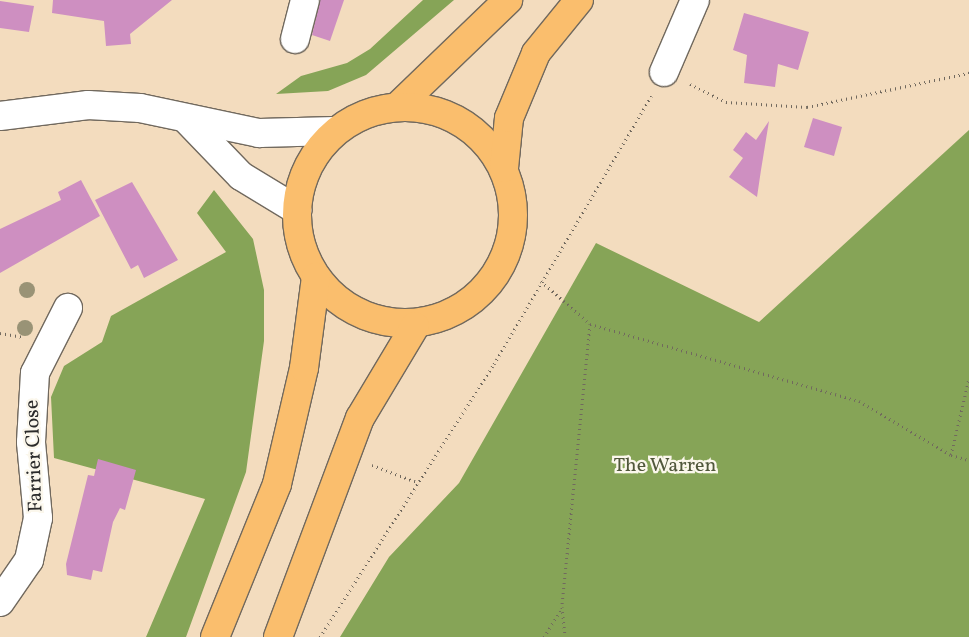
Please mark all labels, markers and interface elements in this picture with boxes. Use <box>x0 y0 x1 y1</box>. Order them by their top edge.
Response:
street label: Farrier Close <box>21 399 49 513</box>
park label: The Warren <box>613 454 717 478</box>

